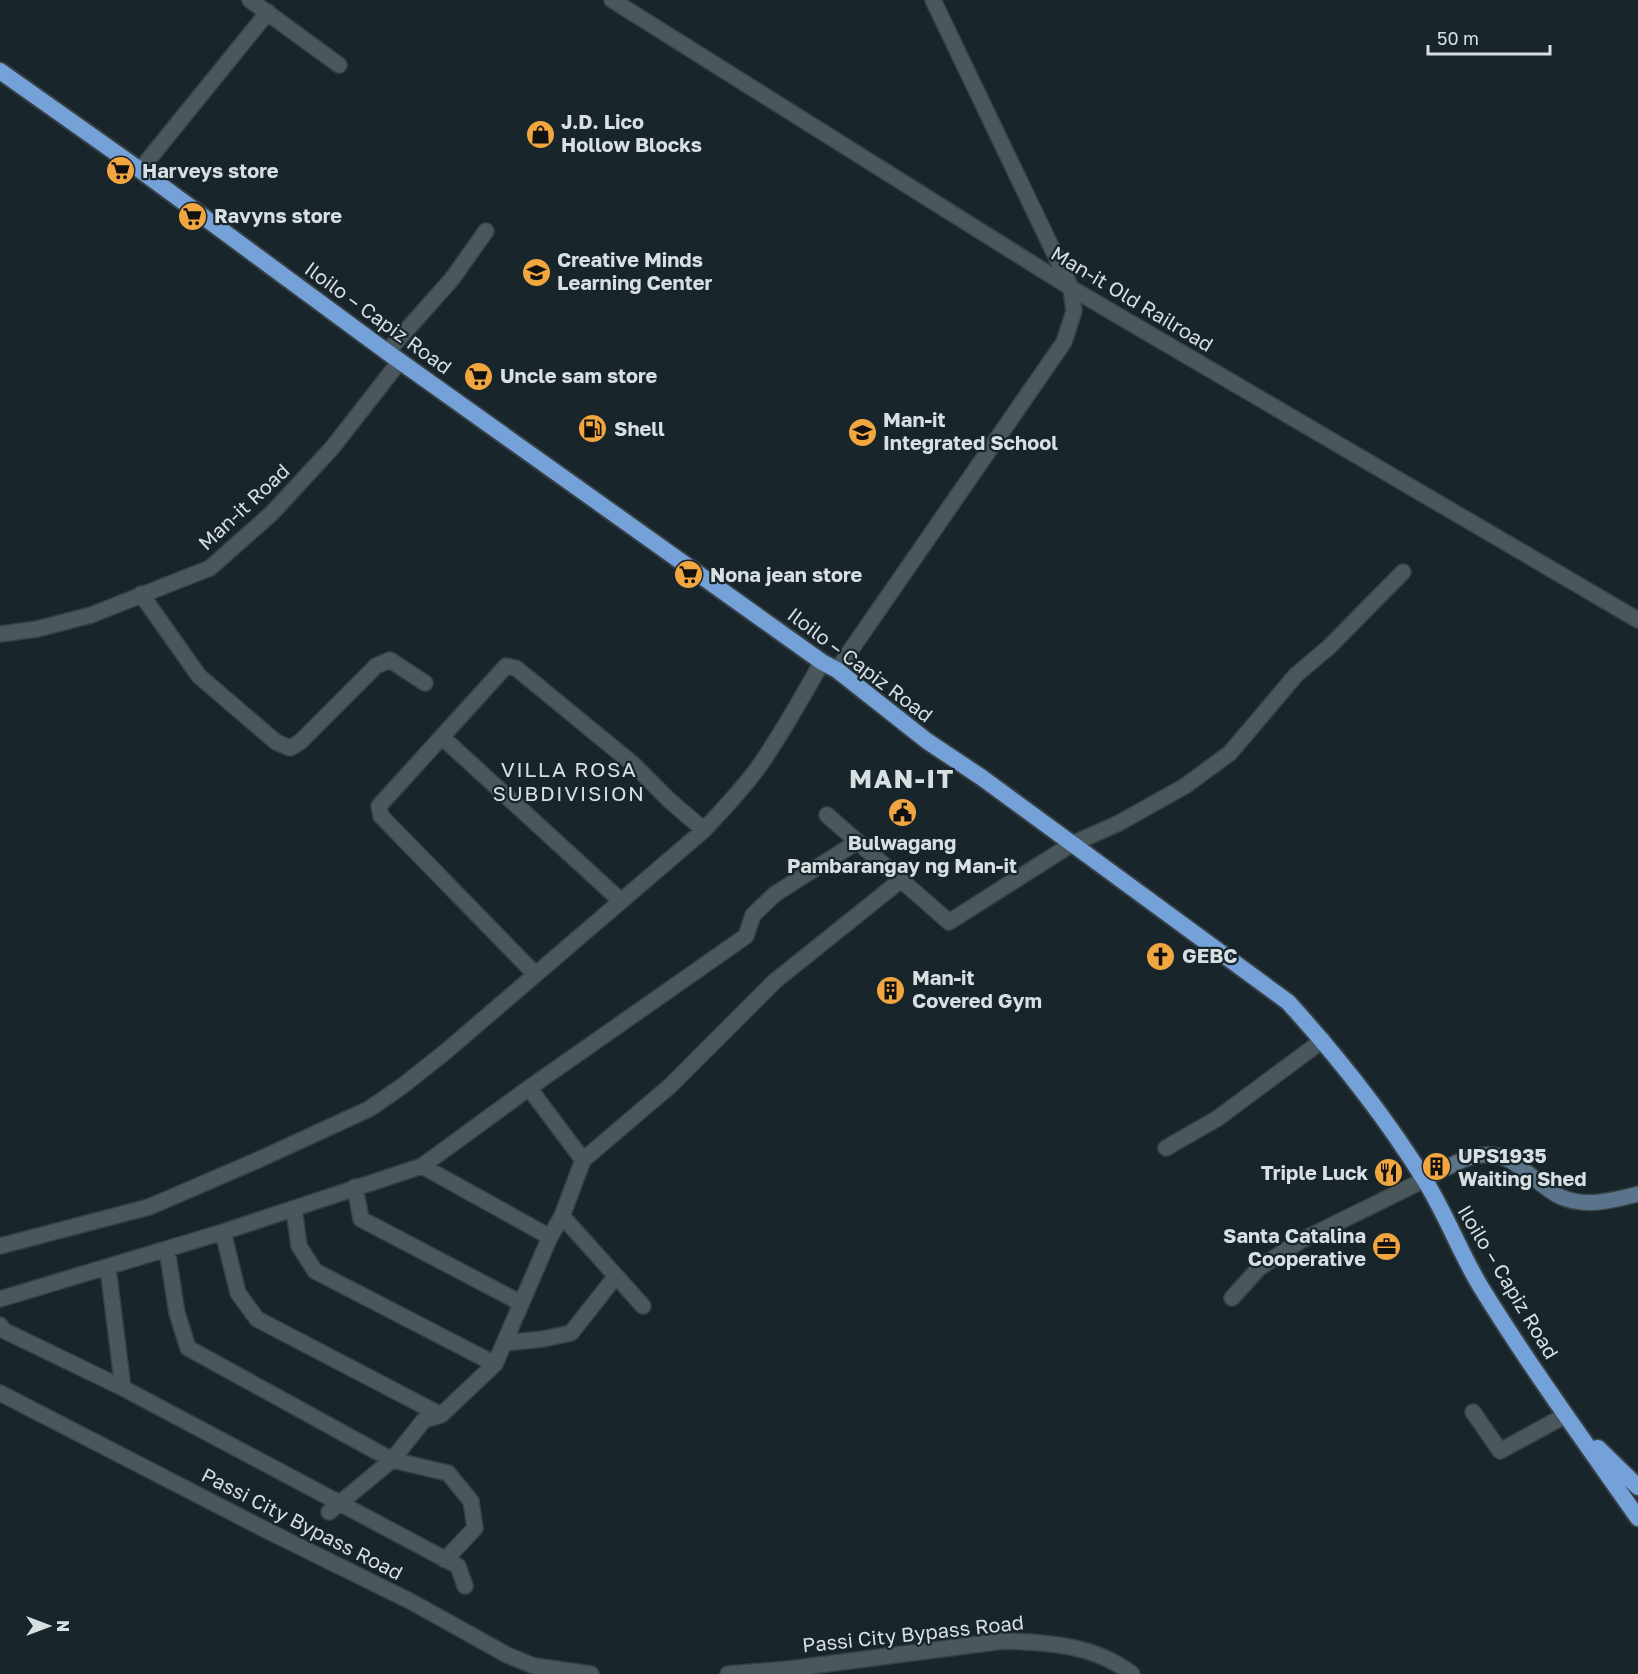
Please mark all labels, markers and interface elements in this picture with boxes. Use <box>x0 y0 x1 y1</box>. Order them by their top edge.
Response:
scale bar <box>1428 18 1550 56</box>
text: 50 m <box>1437 27 1479 49</box>
place label: J.D. Lico Hollow Blocks <box>561 109 702 156</box>
shop icon: J.D. Lico Hollow Blocks <box>524 118 556 150</box>
supermarket icon: Harveys store <box>105 155 137 187</box>
place label: Harveys store <box>142 158 279 182</box>
supermarket icon: Ravyns store <box>177 200 209 232</box>
place label: Ravyns store <box>214 203 342 227</box>
street label: Man-it Old Railroad <box>1047 240 1218 356</box>
place label: Creative Minds Learning Center <box>557 247 712 294</box>
street label: Iloilo – Capiz Road <box>301 256 457 378</box>
school or university icon: Creative Minds Learning Center <box>520 256 552 288</box>
supermarket icon: Uncle sam store <box>463 360 495 392</box>
place label: Uncle sam store <box>500 363 657 387</box>
place label: Man-it Integrated School <box>883 407 1058 454</box>
fuel station icon: Shell <box>577 413 609 445</box>
place label: Shell <box>614 416 665 440</box>
school or university icon: Man-it Integrated School <box>846 416 878 448</box>
street label: Man-it Road <box>193 458 294 555</box>
supermarket icon: Nona jean store <box>673 559 705 591</box>
place label: Nona jean store <box>710 562 862 586</box>
street label: Iloilo – Capiz Road <box>783 602 938 727</box>
district label: VILLA ROSA SUBDIVISION <box>493 756 645 806</box>
district label: MAN-IT <box>849 763 955 794</box>
public building icon: Bulwagang Pambarangay ng Man-it <box>886 796 918 828</box>
place label: Bulwagang Pambarangay ng Man-it <box>787 830 1017 877</box>
church icon: GEBC <box>1145 940 1177 972</box>
place label: GEBC <box>1182 943 1237 967</box>
place label: Man-it Covered Gym <box>912 965 1042 1012</box>
building icon: Man-it Covered Gym <box>875 974 907 1006</box>
place label: UPS1935 Waiting Shed <box>1458 1143 1587 1190</box>
building icon: UPS1935 Waiting Shed <box>1421 1151 1453 1183</box>
restaurant icon: Triple Luck <box>1373 1157 1405 1189</box>
place label: Triple Luck <box>1261 1160 1368 1184</box>
street label: Iloilo – Capiz Road <box>1453 1200 1564 1363</box>
place label: Santa Catalina Cooperative <box>1223 1223 1366 1270</box>
office icon: Santa Catalina Cooperative <box>1371 1231 1403 1263</box>
street label: Passi City Bypass Road <box>198 1462 407 1584</box>
north arrow <box>18 1596 78 1656</box>
street label: Passi City Bypass Road <box>801 1609 1025 1657</box>
text: N <box>53 1620 73 1632</box>

